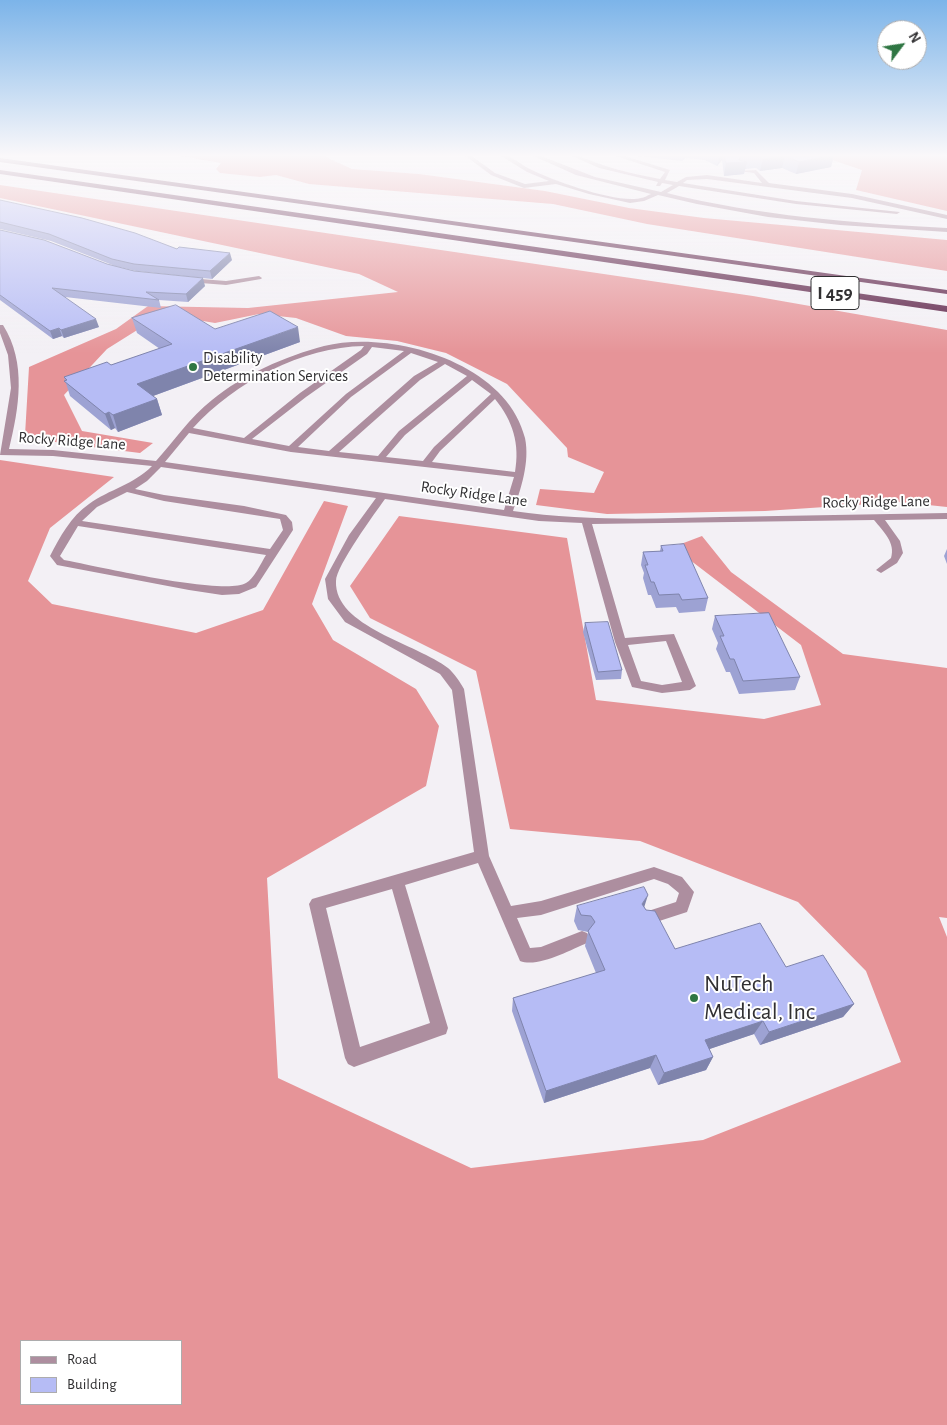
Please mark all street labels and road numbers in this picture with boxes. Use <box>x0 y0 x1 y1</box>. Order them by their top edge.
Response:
road number: I 459 <box>811 276 859 310</box>
street label: Rocky Ridge Lane <box>18 428 126 454</box>
street label: Rocky Ridge Lane <box>419 477 529 511</box>
street label: Rocky Ridge Lane <box>822 491 930 513</box>

